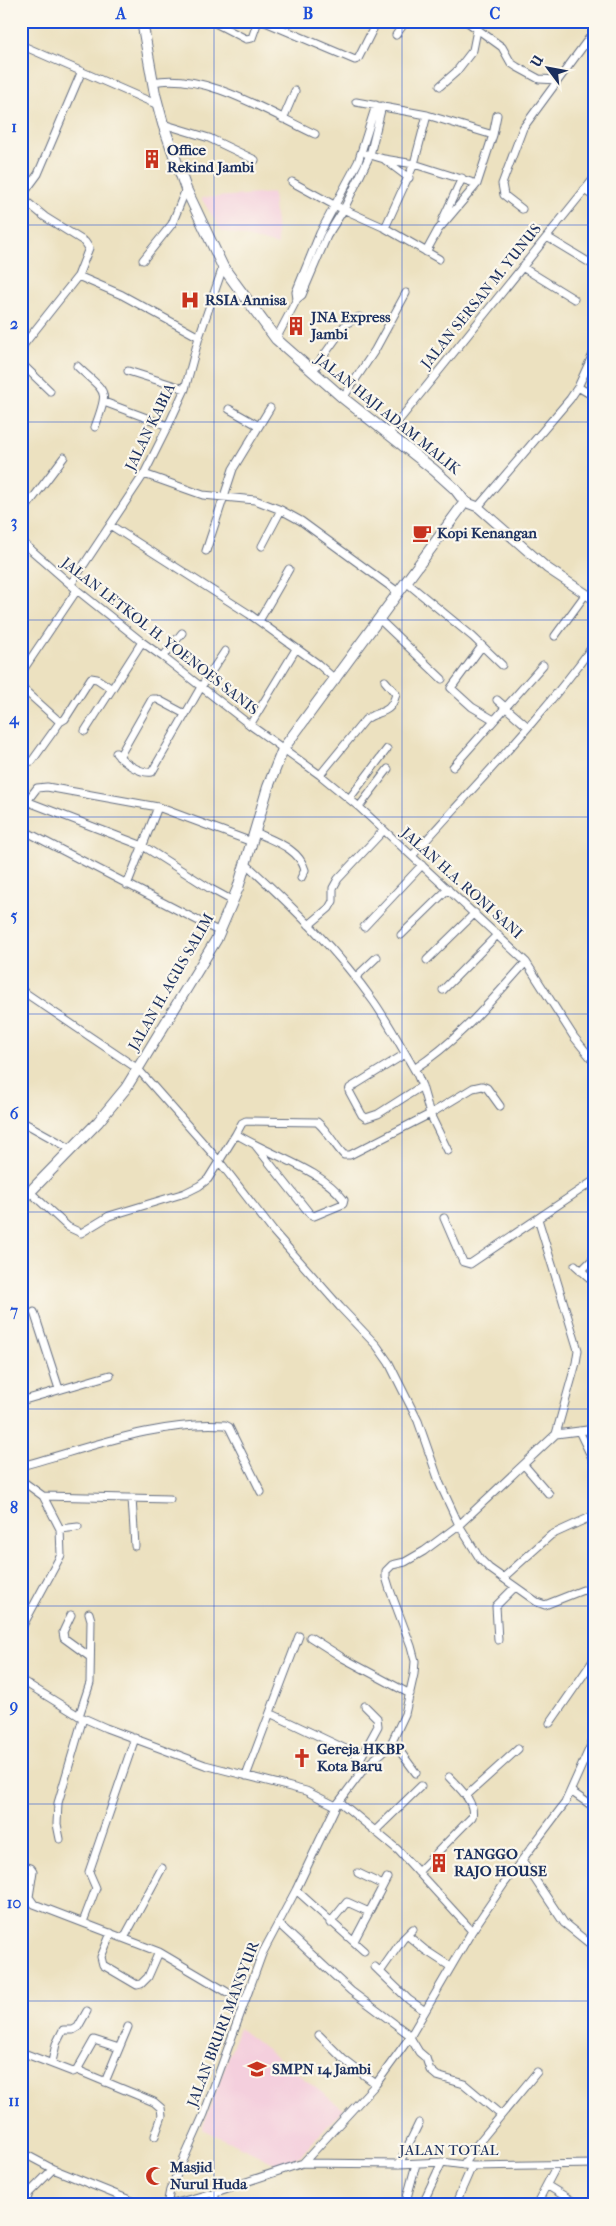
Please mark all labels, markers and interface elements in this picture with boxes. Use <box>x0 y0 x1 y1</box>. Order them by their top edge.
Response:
text: A <box>115 4 127 23</box>
text: B <box>303 4 313 23</box>
text: C <box>490 4 501 23</box>
north arrow <box>524 42 574 92</box>
text: U <box>527 52 548 71</box>
text: 1 <box>11 117 17 136</box>
place label: Office Rekind Jambi <box>167 141 255 176</box>
building icon: Office Rekind Jambi <box>141 148 163 170</box>
street label: JALAN SERSAN M. YUNUS <box>416 220 545 373</box>
hospital icon: RSIA Annisa <box>179 289 201 311</box>
place label: RSIA Annisa <box>205 291 288 309</box>
place label: JNA Express Jambi <box>309 308 391 343</box>
text: 2 <box>10 314 18 333</box>
building icon: JNA Express Jambi <box>285 315 307 337</box>
street label: JALAN HAJI ADAM MALIK <box>311 349 465 479</box>
street label: JALAN KABIA <box>121 380 179 474</box>
text: 3 <box>11 512 17 532</box>
cafe icon: Kopi Kenangan <box>411 522 433 544</box>
place label: Kopi Kenangan <box>437 524 537 542</box>
street label: JALAN LETKOL H. YOENOES SANIS <box>57 553 262 719</box>
text: 4 <box>8 709 20 729</box>
street label: JALAN H.A. RONI SANI <box>397 823 527 942</box>
text: 5 <box>11 906 18 925</box>
street label: JALAN H. AGUS SALIM <box>124 910 218 1055</box>
text: 6 <box>10 1104 19 1123</box>
text: 7 <box>9 1301 18 1320</box>
text: 8 <box>10 1498 18 1517</box>
text: 9 <box>9 1696 18 1716</box>
place label: Gereja HKBP Kota Baru <box>317 1740 404 1775</box>
church icon: Gereja HKBP Kota Baru <box>291 1747 313 1769</box>
place label: TANGGO RAJO HOUSE <box>453 1845 548 1880</box>
building icon: TANGGO RAJO HOUSE <box>428 1852 450 1874</box>
text: 10 <box>7 1893 21 1912</box>
street label: JALAN BRURI MANSYUR <box>183 1938 263 2110</box>
school or university icon: SMPN 14 Jambi <box>246 2058 268 2080</box>
place label: SMPN 14 Jambi <box>272 2060 372 2078</box>
text: 11 <box>8 2091 20 2110</box>
street label: JALAN TOTAL <box>398 2141 499 2159</box>
place label: Masjid Nurul Huda <box>169 2158 248 2193</box>
mosque icon: Masjid Nurul Huda <box>144 2165 166 2187</box>

